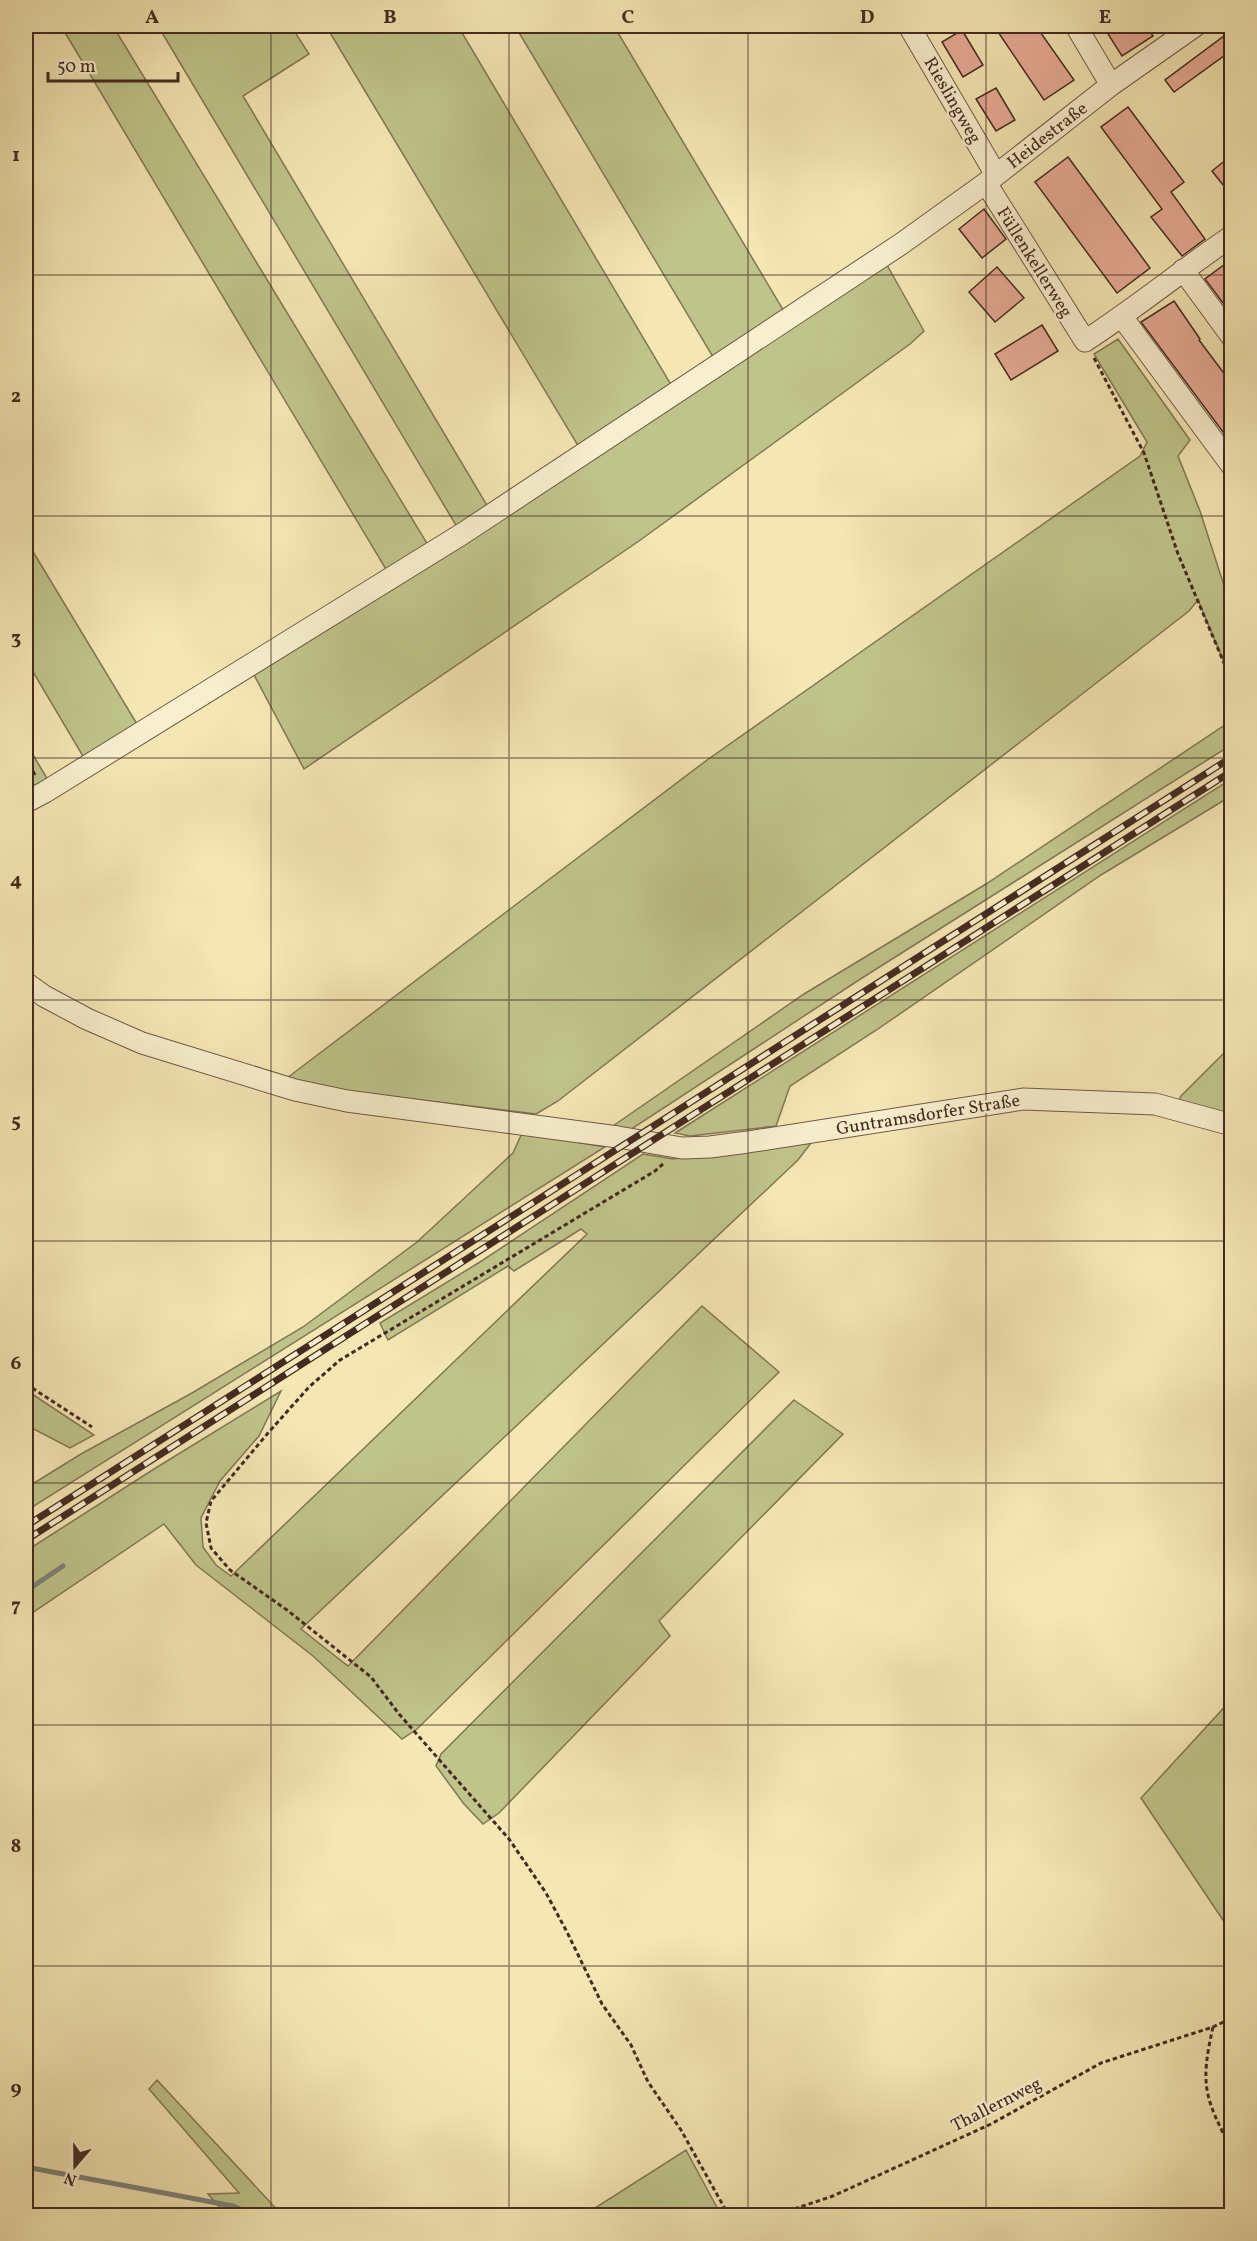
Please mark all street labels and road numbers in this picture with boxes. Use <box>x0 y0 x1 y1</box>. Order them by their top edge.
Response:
street label: Rieslingweg <box>917 53 987 149</box>
street label: Heidestraße <box>1002 97 1093 176</box>
street label: Füllenkellerweg <box>990 203 1078 323</box>
street label: Guntramsdorfer Straße <box>835 1089 1022 1142</box>
street label: Thallernweg <box>947 2072 1046 2139</box>

